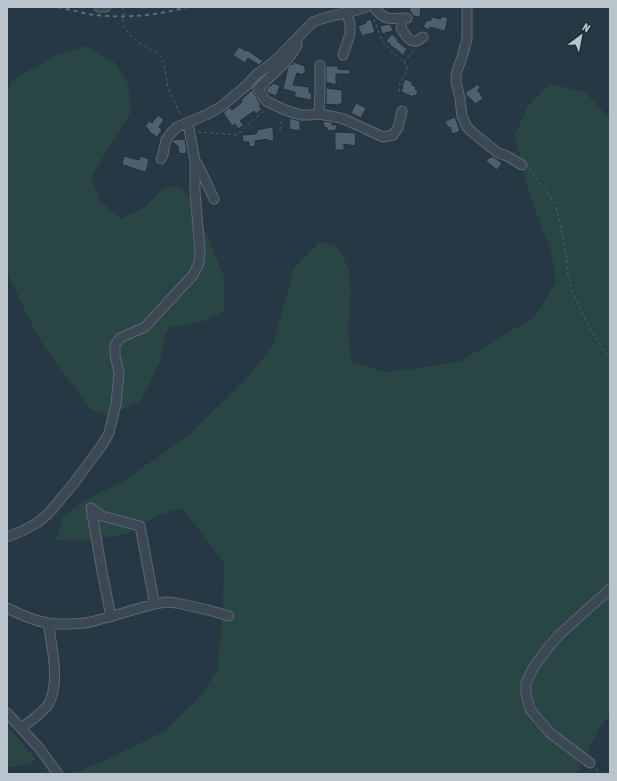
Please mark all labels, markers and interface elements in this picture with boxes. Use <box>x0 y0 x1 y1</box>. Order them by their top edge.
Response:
north arrow <box>561 16 601 56</box>
text: N <box>580 21 592 34</box>

